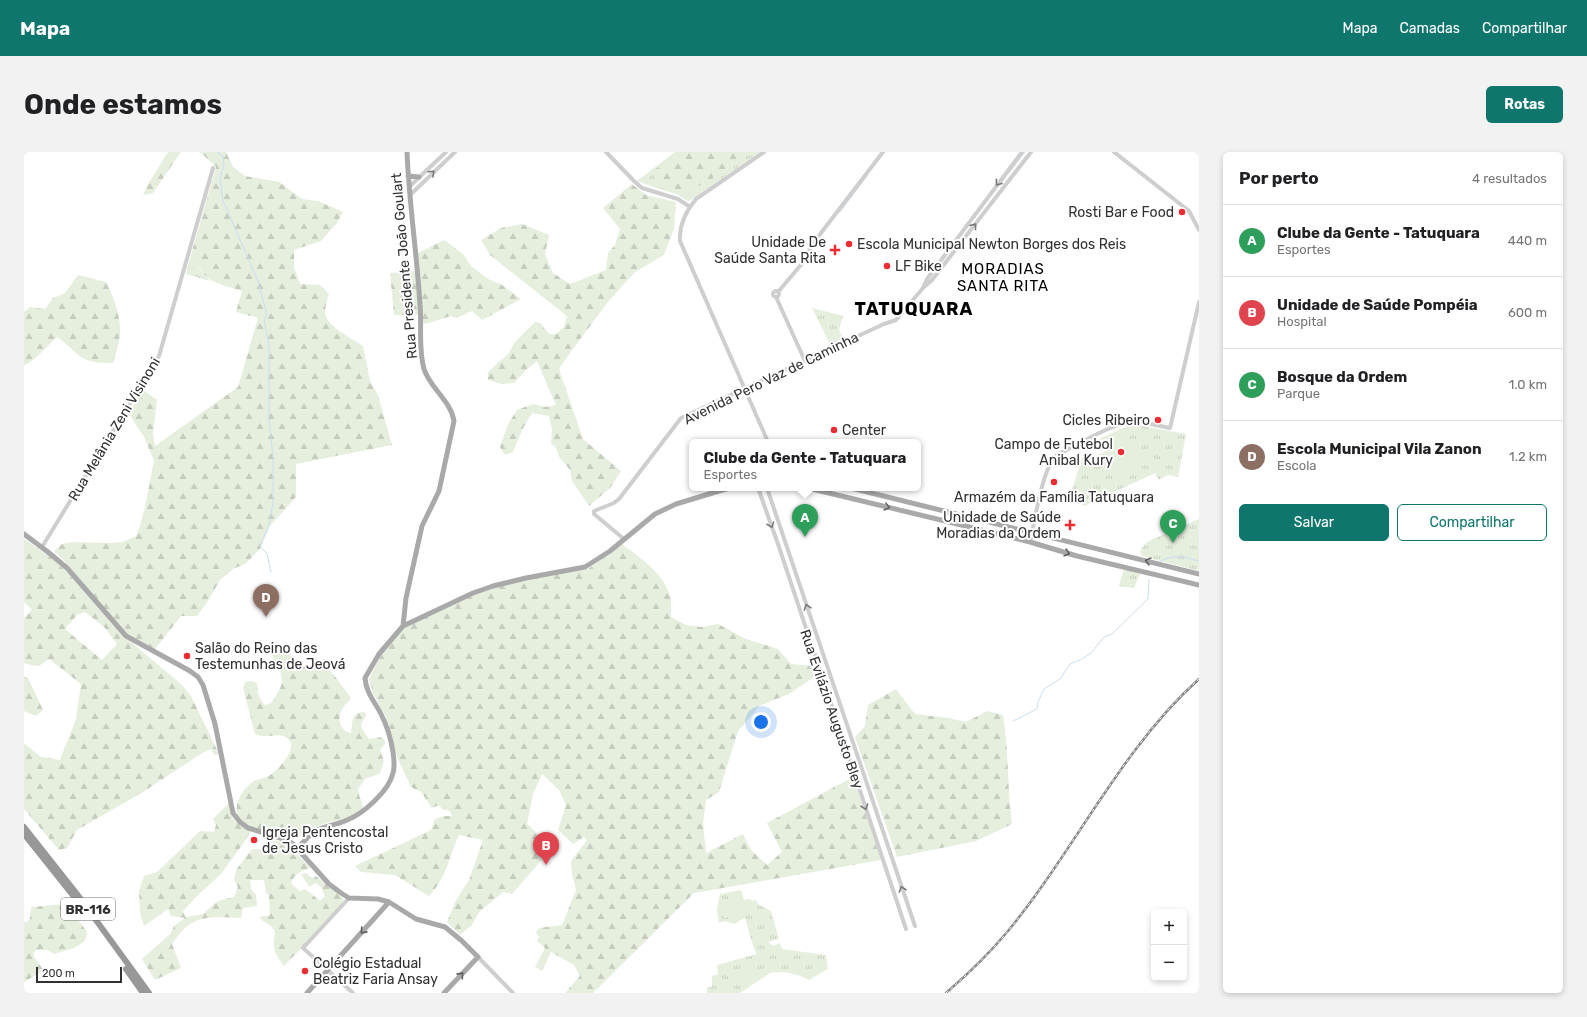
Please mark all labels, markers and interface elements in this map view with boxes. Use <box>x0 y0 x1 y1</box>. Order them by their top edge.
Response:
text: Mapa <box>20 17 70 40</box>
text: Mapa <box>1343 20 1378 37</box>
text: Camadas <box>1400 20 1460 37</box>
text: Compartilhar <box>1482 20 1567 37</box>
button: Rotas <box>1486 86 1563 123</box>
text: Onde estamos <box>24 88 222 121</box>
text: Por perto <box>1239 168 1319 188</box>
one-way arrow <box>427 170 435 178</box>
text: 4 resultados <box>1472 171 1547 186</box>
street label: Rua Presidente João Goulart <box>388 172 421 360</box>
one-way arrow <box>996 178 1003 185</box>
place label: Rosti Bar e Food <box>1068 204 1174 221</box>
marker: Rosti Bar e Food <box>1177 207 1187 217</box>
one-way arrow <box>970 223 977 230</box>
text: Clube da Gente - Tatuquara <box>1277 224 1480 242</box>
text: A <box>1247 233 1257 248</box>
text: 440 m <box>1508 233 1547 248</box>
place label: Unidade De Saúde Santa Rita <box>714 234 826 267</box>
place label: Escola Municipal Newton Borges dos Reis <box>857 236 1126 253</box>
marker: Escola Municipal Newton Borges dos Reis <box>844 239 854 249</box>
text: Esportes <box>1277 242 1331 257</box>
marker: Unidade De Saúde Santa Rita <box>829 244 841 256</box>
place label: LF Bike <box>895 258 942 275</box>
district label: MORADIAS SANTA RITA <box>957 260 1049 295</box>
marker: LF Bike <box>882 261 892 271</box>
text: Unidade de Saúde Pompéia <box>1277 296 1478 314</box>
district label: TATUQUARA <box>855 298 973 320</box>
text: B <box>1247 305 1257 320</box>
text: 600 m <box>1508 305 1547 320</box>
text: Hospital <box>1277 314 1327 329</box>
street label: Avenida Pero Vaz de Caminha <box>681 329 861 428</box>
street label: Rua Melânia Zeni Visinoni <box>65 354 164 504</box>
text: Bosque da Ordem <box>1277 368 1407 386</box>
text: C <box>1247 377 1257 392</box>
text: 1.0 km <box>1509 377 1547 392</box>
text: Parque <box>1277 386 1320 401</box>
place label: Cicles Ribeiro <box>1062 412 1150 429</box>
marker: Cicles Ribeiro <box>1153 415 1163 425</box>
place label: Center <box>842 422 887 439</box>
marker: Center <box>829 425 839 435</box>
place label: Campo de Futebol Anibal Kury <box>995 436 1113 469</box>
popup <box>689 439 921 491</box>
text: Escola Municipal Vila Zanon <box>1277 440 1482 458</box>
marker: Campo de Futebol Anibal Kury <box>1116 447 1126 457</box>
text: Clube da Gente - Tatuquara <box>704 449 906 467</box>
text: D <box>1247 449 1257 464</box>
text: 1.2 km <box>1509 449 1547 464</box>
text: Escola <box>1277 458 1316 473</box>
text: Esportes <box>704 467 757 482</box>
marker: Armazém da Família Tatuquara <box>1049 477 1059 487</box>
place label: Armazém da Família Tatuquara <box>954 489 1154 506</box>
one-way arrow <box>884 502 890 510</box>
pin: A <box>792 504 818 537</box>
button: Salvar <box>1239 504 1389 541</box>
button: Compartilhar <box>1397 504 1547 541</box>
place label: Unidade de Saúde Moradias da Ordem <box>936 509 1061 542</box>
pin: C <box>1160 510 1186 543</box>
marker: Unidade de Saúde Moradias da Ordem <box>1064 519 1076 531</box>
one-way arrow <box>766 521 775 528</box>
one-way arrow <box>1064 548 1071 557</box>
one-way arrow <box>1144 558 1151 566</box>
pin: D <box>253 584 279 617</box>
one-way arrow <box>803 603 812 610</box>
street label: Rua Evilázio Augusto Bley <box>796 627 867 791</box>
place label: Salão do Reino das Testemunhas de Jeová <box>195 640 346 673</box>
marker: Salão do Reino das Testemunhas de Jeová <box>182 651 192 661</box>
your location <box>751 712 771 732</box>
one-way arrow <box>861 804 869 811</box>
place label: Igreja Pentencostal de Jesus Cristo <box>262 824 388 857</box>
pin: B <box>533 832 559 865</box>
marker: Igreja Pentencostal de Jesus Cristo <box>249 835 259 845</box>
one-way arrow <box>899 886 907 893</box>
road number: BR-116 <box>61 898 115 920</box>
map controls <box>1151 909 1187 981</box>
button: + <box>1151 909 1187 945</box>
one-way arrow <box>360 926 368 934</box>
button: − <box>1151 945 1187 981</box>
place label: Colégio Estadual Beatriz Faria Ansay <box>313 955 438 988</box>
scale bar <box>36 965 122 984</box>
marker: Colégio Estadual Beatriz Faria Ansay <box>300 966 310 976</box>
text: 200 m <box>42 967 75 980</box>
one-way arrow <box>456 972 464 980</box>

